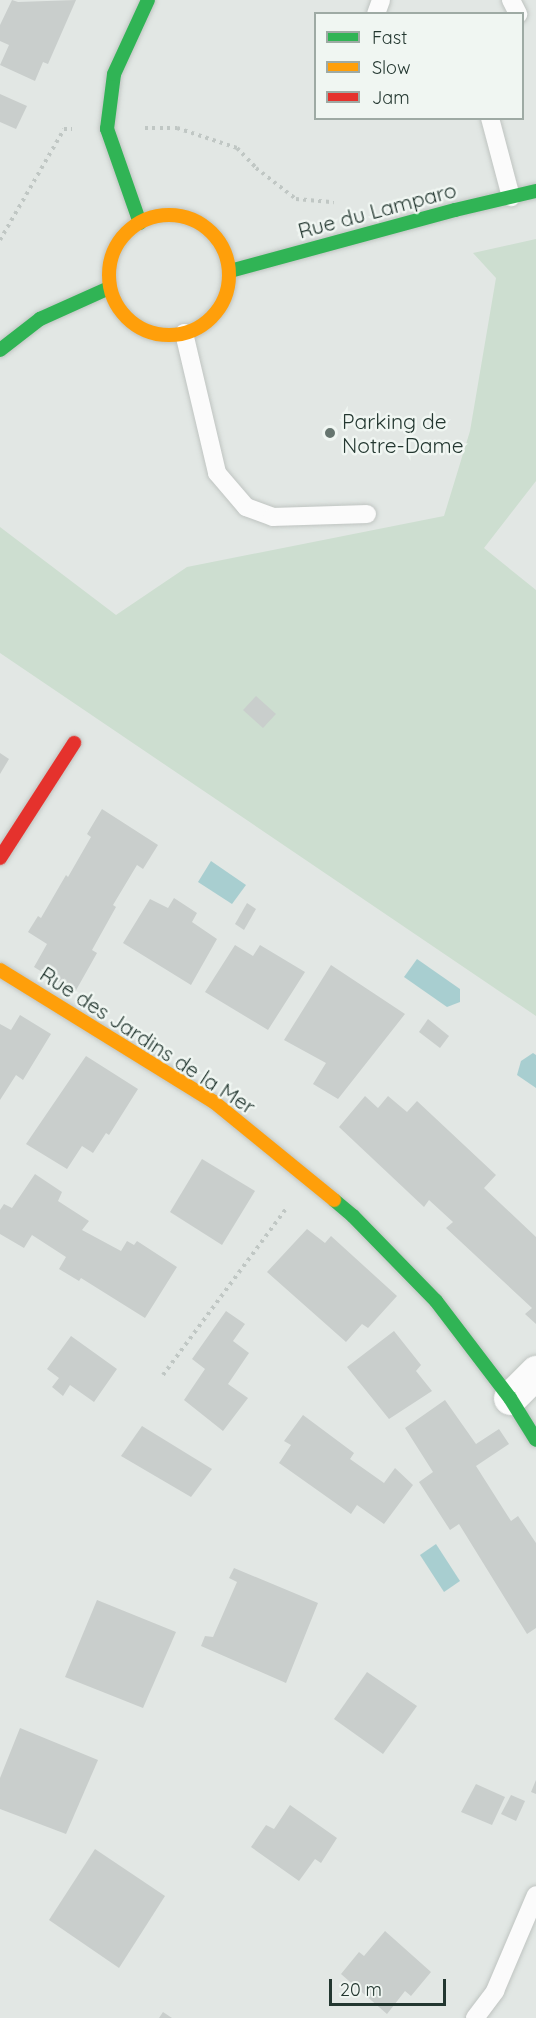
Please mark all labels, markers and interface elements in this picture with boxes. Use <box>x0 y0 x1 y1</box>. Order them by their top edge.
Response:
legend <box>314 12 524 120</box>
text: Fast <box>372 26 407 49</box>
text: Slow <box>372 56 410 79</box>
text: Jam <box>372 86 410 109</box>
street label: Rue du Lamparo <box>295 177 459 243</box>
place label: Parking de Notre-Dame <box>342 408 464 458</box>
marker: Parking de Notre-Dame <box>323 426 337 440</box>
street label: Rue des Jardins de la Mer <box>36 961 260 1119</box>
scale bar <box>332 1967 449 2005</box>
text: 20 m <box>340 1978 382 2001</box>

